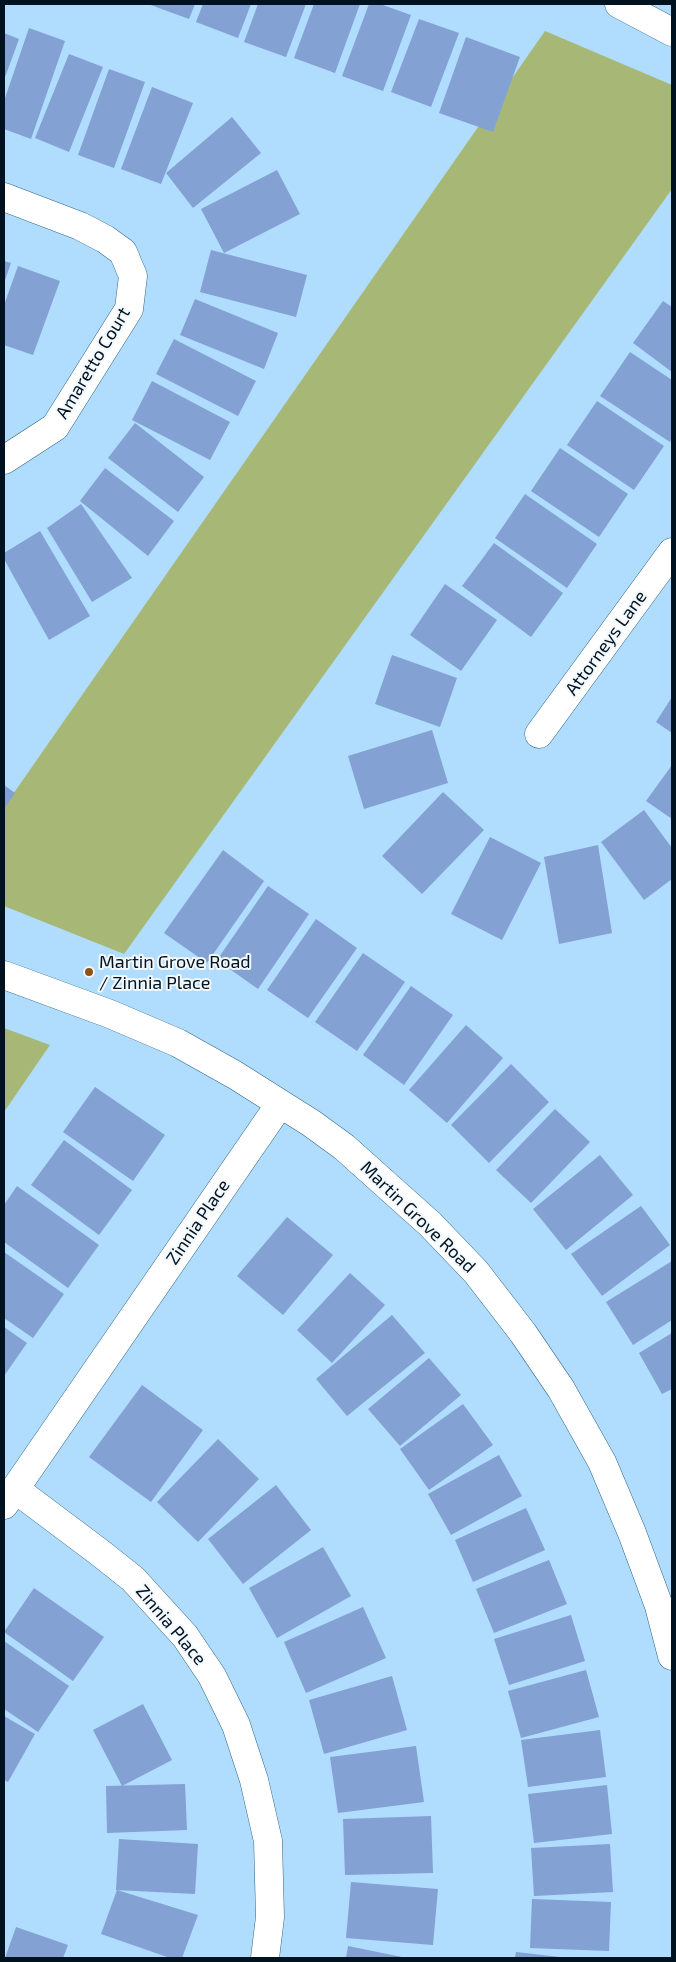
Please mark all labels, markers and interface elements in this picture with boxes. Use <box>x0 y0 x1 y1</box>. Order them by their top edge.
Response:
street label: Amaretto Court <box>51 303 135 423</box>
street label: Attorneys Lane <box>561 586 651 700</box>
place label: Martin Grove Road / Zinnia Place <box>99 951 251 994</box>
marker: Martin Grove Road / Zinnia Place <box>83 966 95 978</box>
street label: Martin Grove Road <box>356 1157 480 1277</box>
street label: Zinnia Place <box>162 1175 234 1269</box>
street label: Zinnia Place <box>131 1580 211 1670</box>

